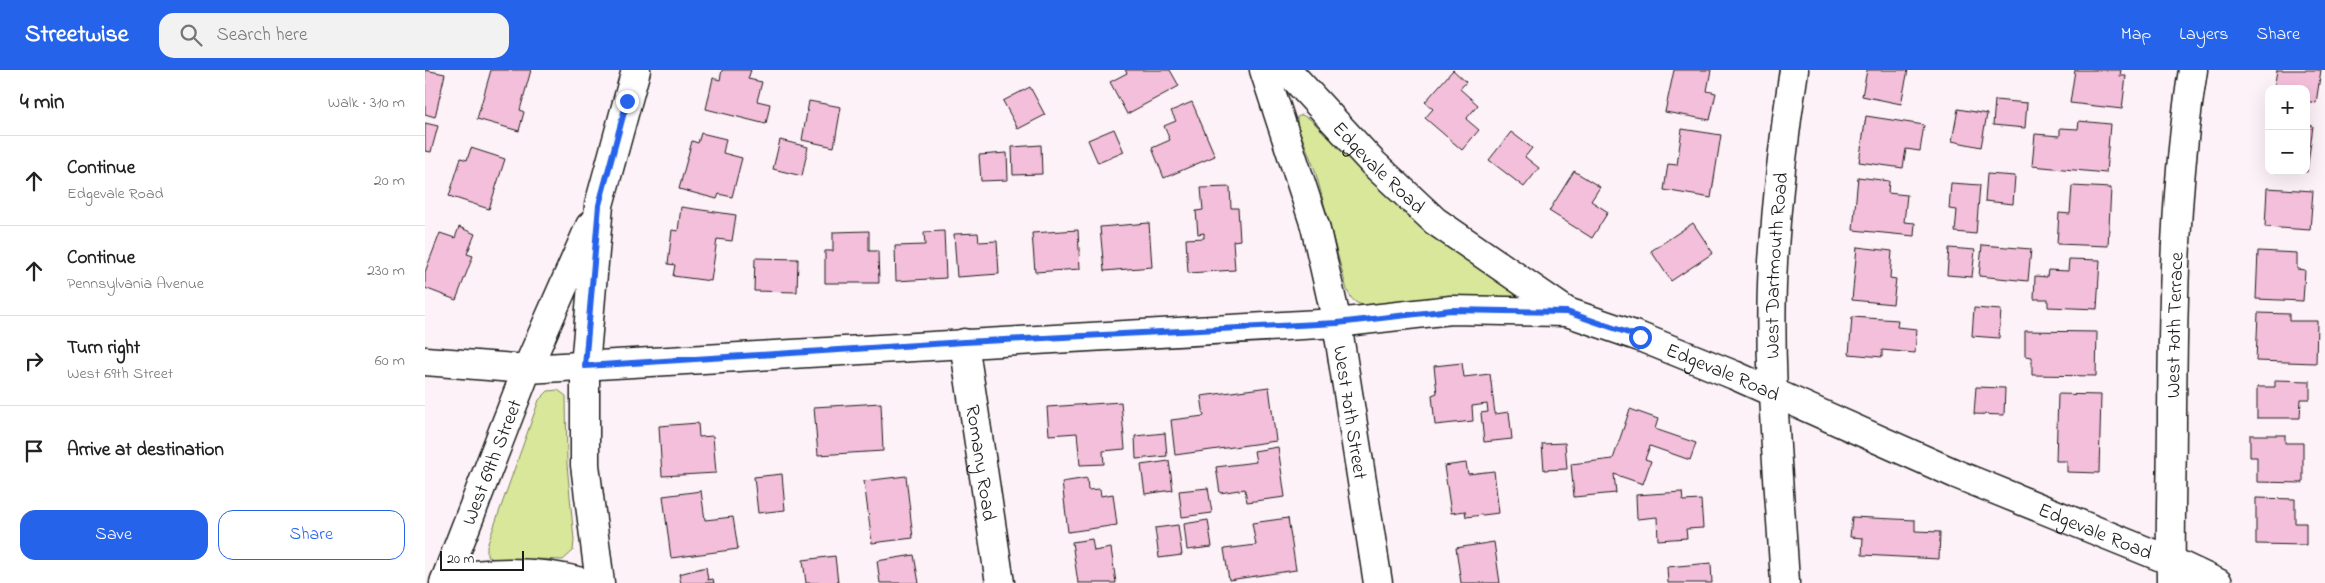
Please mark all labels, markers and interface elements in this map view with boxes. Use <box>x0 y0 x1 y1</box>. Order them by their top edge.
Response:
search box <box>159 13 509 58</box>
text: Streetwise <box>25 18 129 53</box>
icon: search <box>177 21 205 49</box>
text: Search here <box>217 22 308 49</box>
text: Map <box>2121 22 2151 48</box>
text: Layers <box>2179 22 2229 48</box>
text: Share <box>2257 22 2300 48</box>
map controls <box>2265 85 2310 175</box>
button: + <box>2265 85 2310 130</box>
text: 4 min <box>20 88 64 118</box>
route end <box>616 90 639 113</box>
text: Walk · 310 m <box>328 91 405 115</box>
street label: Edgevale Road <box>1324 116 1431 222</box>
button: − <box>2265 130 2310 175</box>
text: Continue <box>67 155 135 182</box>
icon: ahead <box>20 167 48 195</box>
text: 20 m <box>374 169 405 193</box>
street label: West Dartmouth Road <box>1759 171 1797 359</box>
text: Edgevale Road <box>67 182 164 206</box>
text: Continue <box>67 245 135 272</box>
street label: West 70th Terrace <box>2160 251 2193 398</box>
icon: ahead <box>20 257 48 285</box>
text: 230 m <box>367 259 405 283</box>
text: Pennsylvania Avenue <box>67 272 204 296</box>
route start <box>1629 326 1652 349</box>
text: Turn right <box>67 335 140 362</box>
street label: Edgevale Road <box>1661 337 1784 410</box>
street label: West 70th Street <box>1324 344 1373 482</box>
icon: right <box>20 347 48 375</box>
text: 60 m <box>375 349 405 373</box>
text: West 69th Street <box>67 362 173 386</box>
street label: West 69th Street <box>456 395 531 530</box>
street label: Romany Road <box>956 403 1003 523</box>
icon: arrive <box>20 437 48 465</box>
text: Arrive at destination <box>67 437 224 464</box>
street label: Edgevale Road <box>2033 497 2156 569</box>
button: Save <box>20 510 208 560</box>
button: Share <box>218 510 405 560</box>
scale bar <box>440 548 524 571</box>
text: 20 m <box>447 549 474 570</box>

